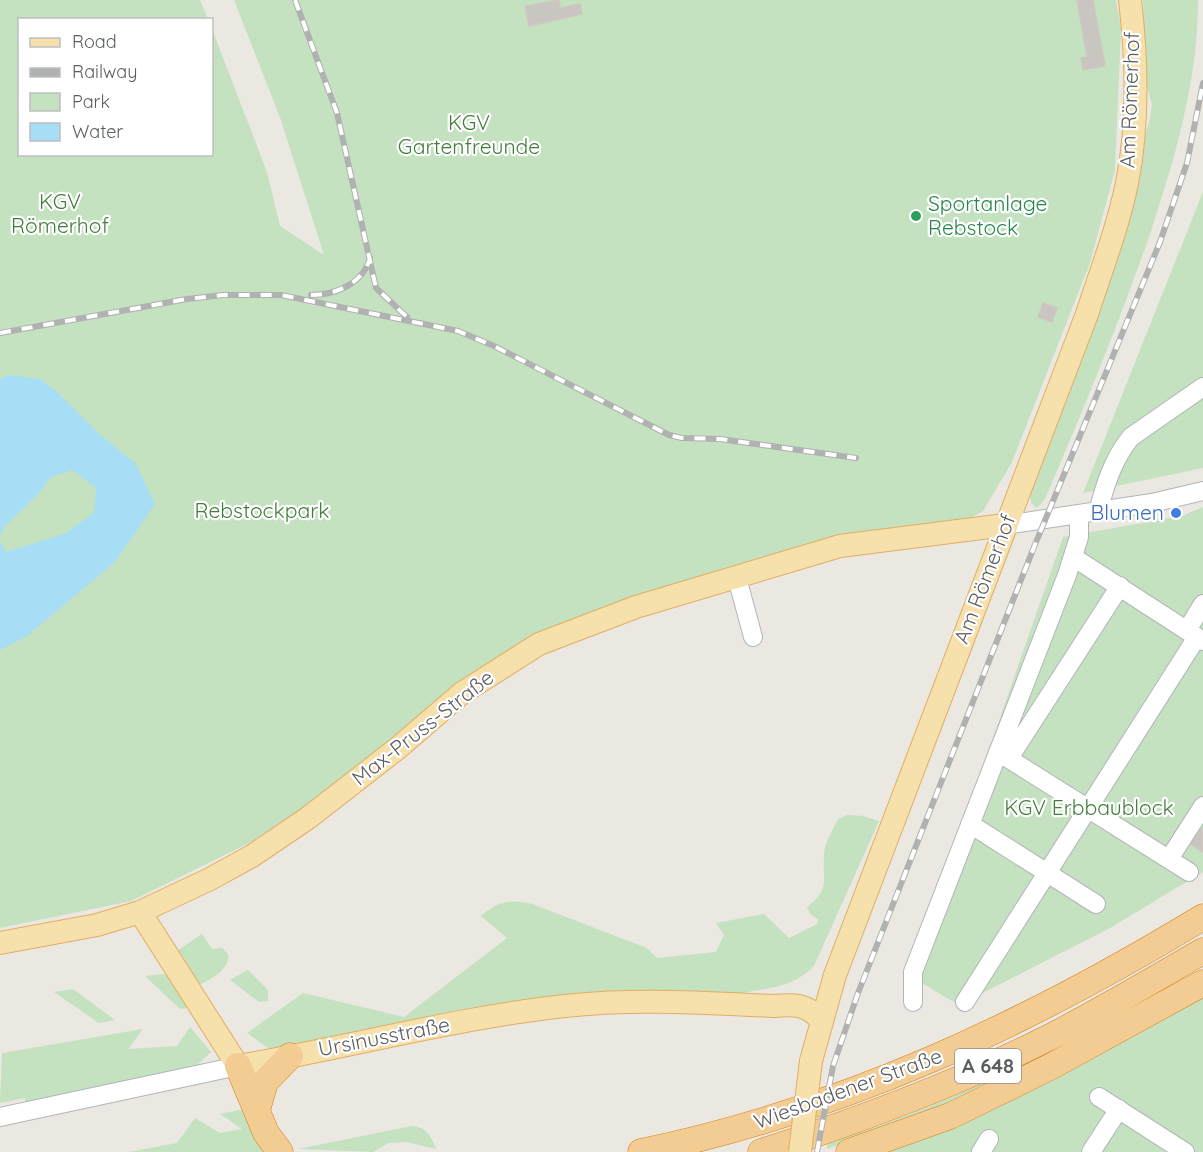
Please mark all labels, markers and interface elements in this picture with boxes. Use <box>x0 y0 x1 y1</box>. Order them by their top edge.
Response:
legend <box>18 18 213 156</box>
text: Road <box>72 30 117 53</box>
street label: Am Römerhof <box>1114 31 1144 169</box>
text: Railway <box>72 60 138 83</box>
text: Park <box>72 90 110 113</box>
park label: KGV Gartenfreunde <box>398 109 540 159</box>
text: Water <box>72 120 123 143</box>
park label: KGV Römerhof <box>11 188 109 238</box>
place label: Sportanlage Rebstock <box>928 190 1047 240</box>
marker: Sportanlage Rebstock <box>909 209 923 223</box>
park label: Rebstockpark <box>195 497 330 523</box>
place label: Blumen <box>1091 499 1164 525</box>
marker: Blumen <box>1169 506 1183 520</box>
street label: Am Römerhof <box>947 510 1021 647</box>
street label: Max-Pruss-Straße <box>346 664 499 791</box>
park label: KGV Erbbaublock <box>1004 794 1174 820</box>
street label: Ursinusstraße <box>316 1011 452 1062</box>
street label: Wiesbadener Straße <box>750 1042 945 1134</box>
road number: A 648 <box>955 1049 1021 1083</box>

